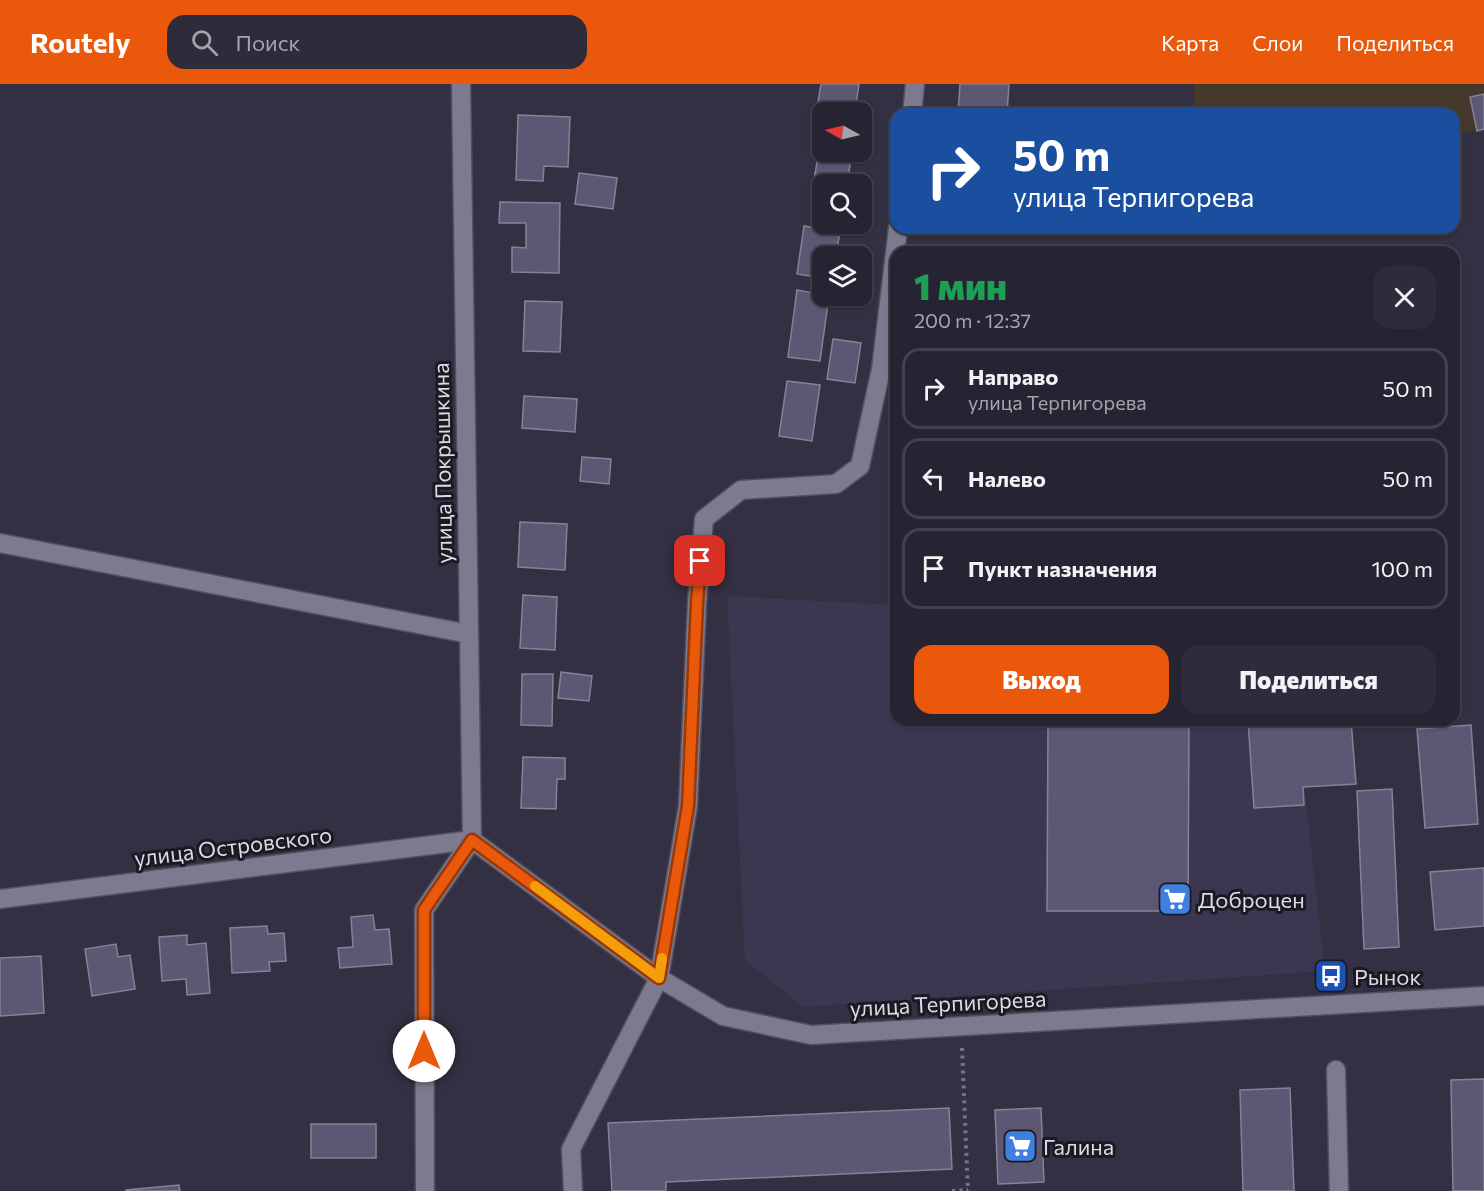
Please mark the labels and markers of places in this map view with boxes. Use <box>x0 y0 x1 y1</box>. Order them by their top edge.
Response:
pin <box>674 535 725 586</box>
supermarket icon: Доброцен <box>1157 881 1193 917</box>
place label: Доброцен <box>1198 886 1305 913</box>
bus stop icon: Рынок <box>1313 958 1349 994</box>
place label: Рынок <box>1354 963 1421 990</box>
supermarket icon: Галина <box>1002 1128 1038 1164</box>
place label: Галина <box>1043 1133 1114 1160</box>

